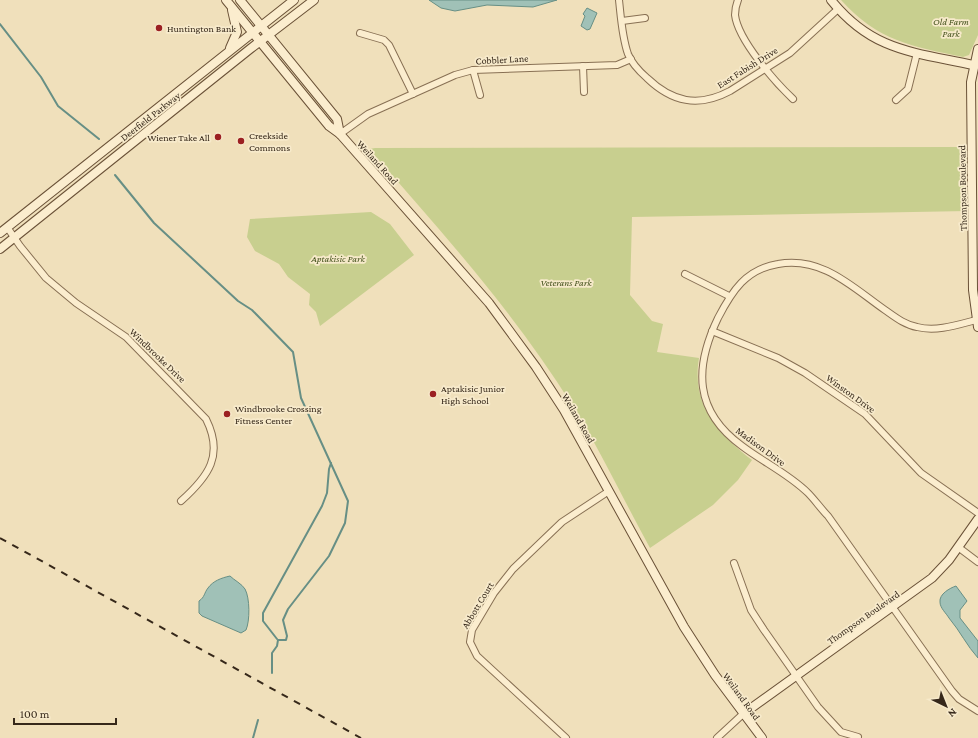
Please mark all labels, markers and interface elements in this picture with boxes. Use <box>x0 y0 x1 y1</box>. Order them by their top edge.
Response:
park label: Old Farm Park <box>933 16 969 39</box>
marker: Huntington Bank <box>154 23 164 33</box>
place label: Huntington Bank <box>167 23 236 34</box>
street label: East Fabish Drive <box>715 44 780 90</box>
street label: Cobbler Lane <box>475 53 529 66</box>
street label: Deerfield Parkway <box>118 89 183 143</box>
place label: Creekside Commons <box>249 130 290 153</box>
place label: Wiener Take All <box>147 132 210 143</box>
marker: Wiener Take All <box>213 132 223 142</box>
marker: Creekside Commons <box>236 136 246 146</box>
street label: Weiland Road <box>355 138 401 187</box>
street label: Thompson Boulevard <box>956 144 969 231</box>
park label: Aptakisic Park <box>310 253 365 264</box>
park label: Veterans Park <box>540 277 592 288</box>
street label: Windbrooke Drive <box>127 326 188 385</box>
street label: Winston Drive <box>824 372 878 415</box>
place label: Aptakisic Junior High School <box>441 383 505 406</box>
marker: Aptakisic Junior High School <box>428 389 438 399</box>
street label: Weiland Road <box>560 391 598 446</box>
place label: Windbrooke Crossing Fitness Center <box>235 403 322 426</box>
marker: Windbrooke Crossing Fitness Center <box>222 409 232 419</box>
street label: Madison Drive <box>734 425 788 468</box>
street label: Abbott Court <box>459 579 496 631</box>
street label: Thompson Boulevard <box>825 588 902 646</box>
street label: Weiland Road <box>721 670 763 723</box>
north arrow <box>926 686 966 726</box>
scale bar <box>14 700 116 726</box>
text: N <box>946 706 960 721</box>
text: 100 m <box>20 707 50 721</box>

